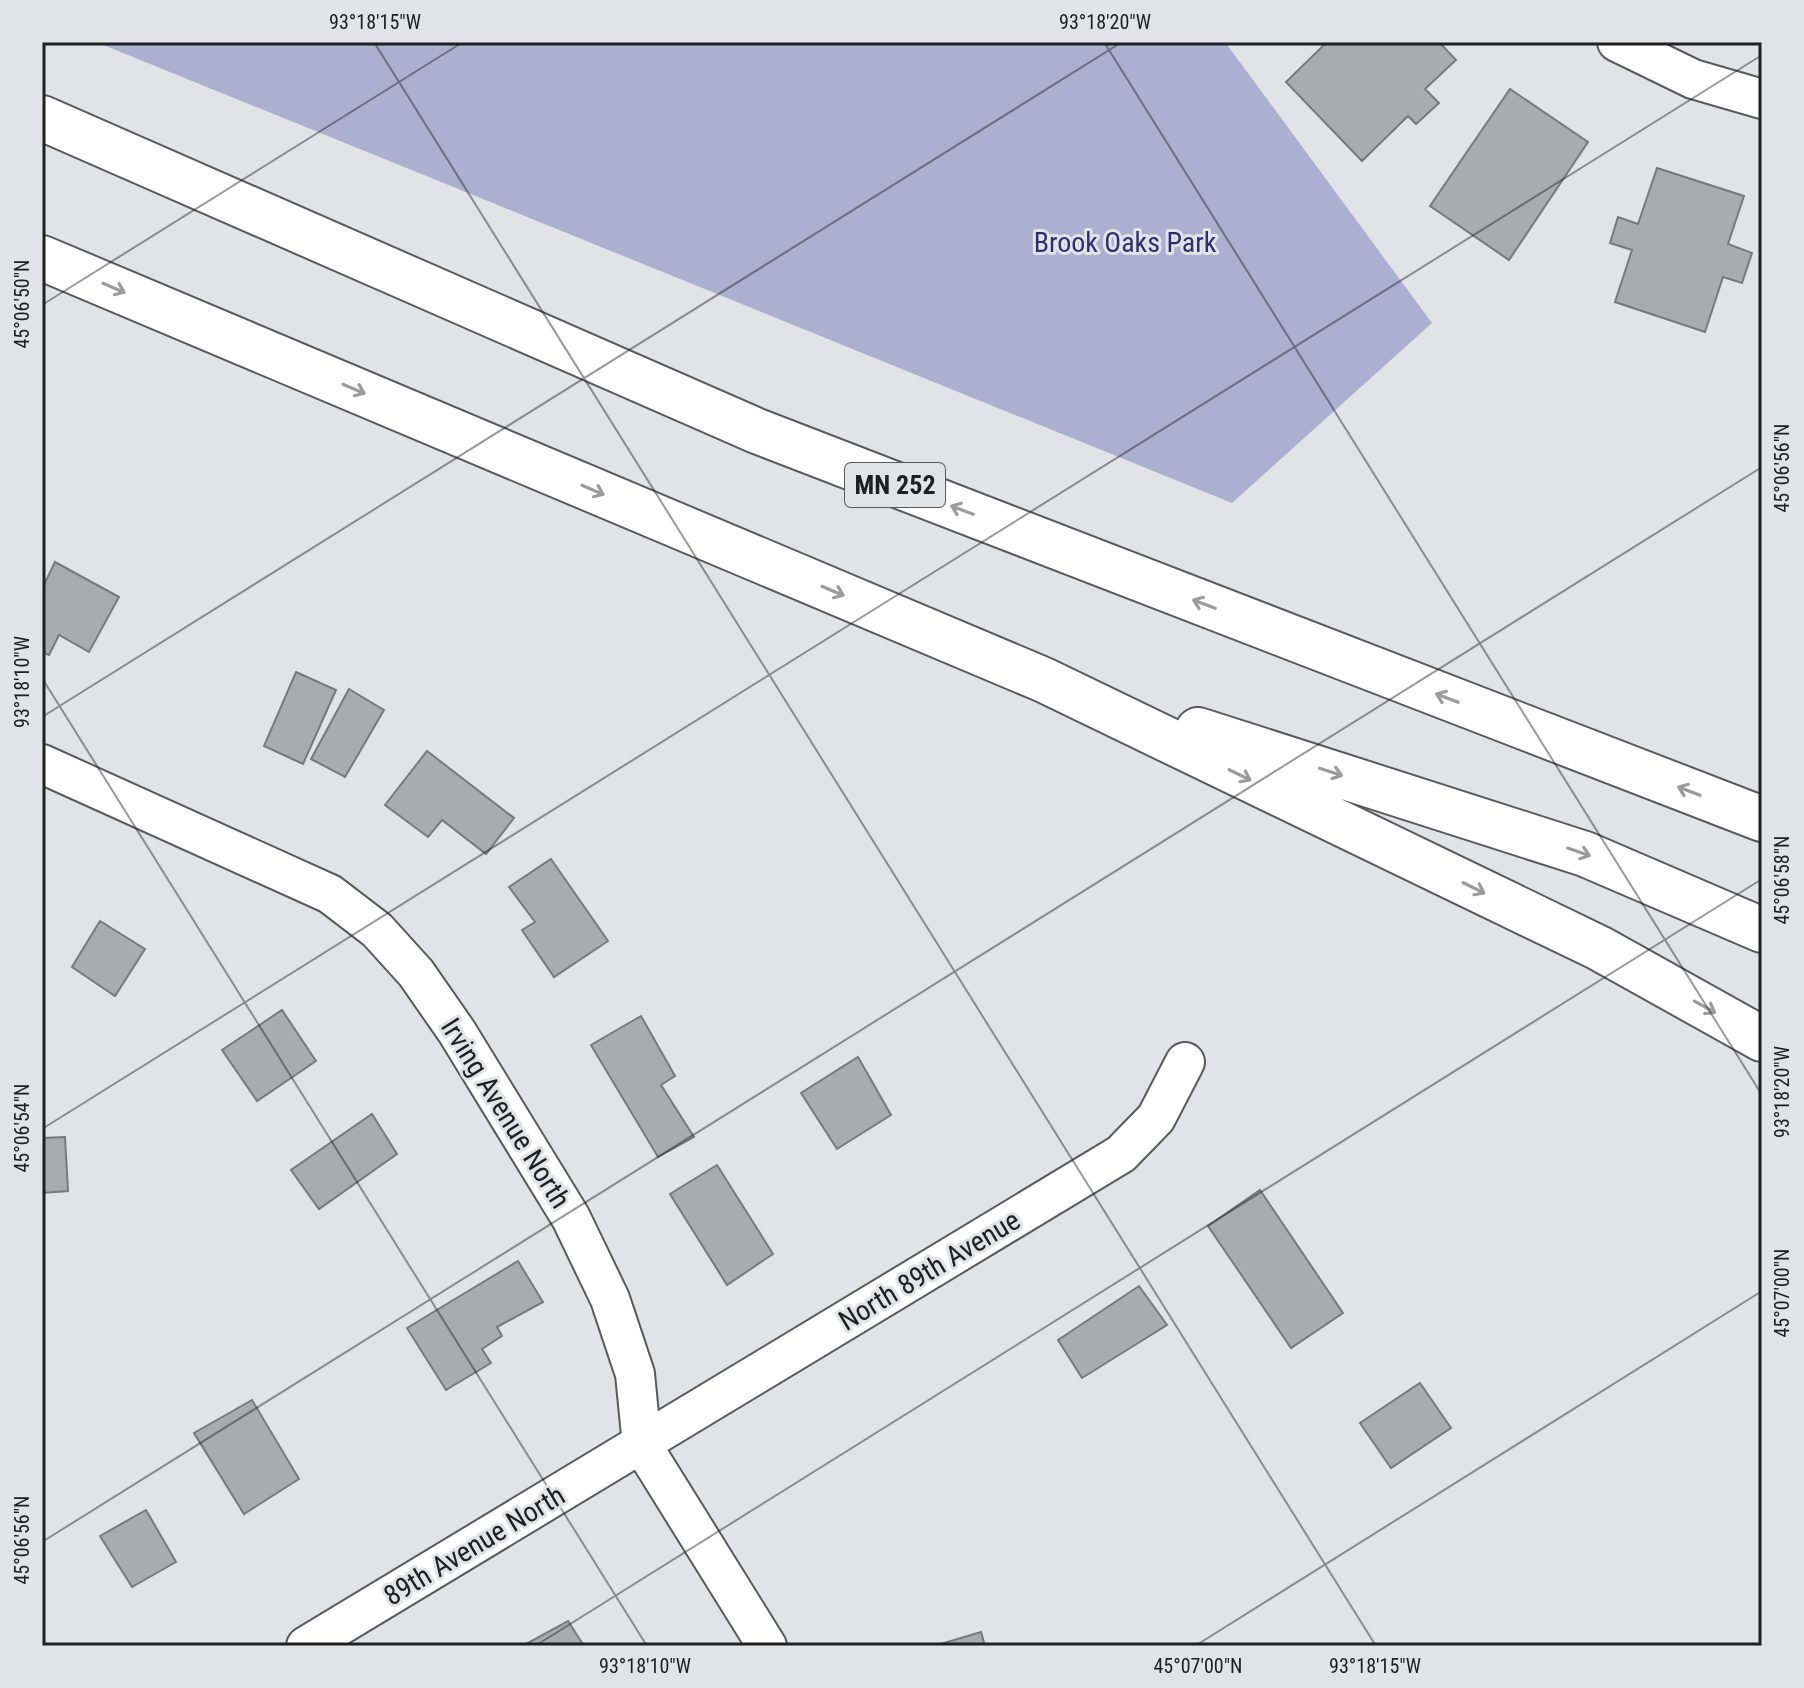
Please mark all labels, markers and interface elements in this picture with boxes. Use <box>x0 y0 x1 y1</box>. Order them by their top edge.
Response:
text: 93°18'15"W <box>329 10 421 34</box>
text: 93°18'20"W <box>1059 10 1151 34</box>
park label: Brook Oaks Park <box>1034 226 1217 259</box>
text: 45°06'50"N <box>10 259 34 349</box>
one-way arrow <box>101 281 126 296</box>
one-way arrow <box>341 382 366 397</box>
text: 45°06'56"N <box>1770 423 1794 513</box>
road number: MN 252 <box>845 463 945 507</box>
one-way arrow <box>580 483 605 498</box>
one-way arrow <box>950 502 975 516</box>
one-way arrow <box>820 585 845 600</box>
one-way arrow <box>1192 596 1217 610</box>
text: 93°18'10"W <box>10 636 34 728</box>
one-way arrow <box>1435 690 1460 704</box>
one-way arrow <box>1318 766 1343 781</box>
one-way arrow <box>1227 768 1251 783</box>
one-way arrow <box>1677 783 1702 797</box>
text: 45°06'58"N <box>1770 835 1794 925</box>
one-way arrow <box>1566 846 1590 860</box>
one-way arrow <box>1462 881 1486 896</box>
one-way arrow <box>1693 999 1716 1015</box>
street label: Irving Avenue North <box>434 1012 577 1214</box>
text: 93°18'20"W <box>1770 1046 1794 1138</box>
text: 45°06'54"N <box>10 1083 34 1173</box>
street label: North 89th Avenue <box>833 1203 1026 1337</box>
text: 45°07'00"N <box>1770 1248 1794 1338</box>
street label: 89th Avenue North <box>378 1478 571 1612</box>
text: 45°06'56"N <box>10 1495 34 1585</box>
text: 93°18'10"W <box>599 1654 691 1678</box>
text: 45°07'00"N <box>1153 1654 1243 1678</box>
text: 93°18'15"W <box>1329 1654 1421 1678</box>

